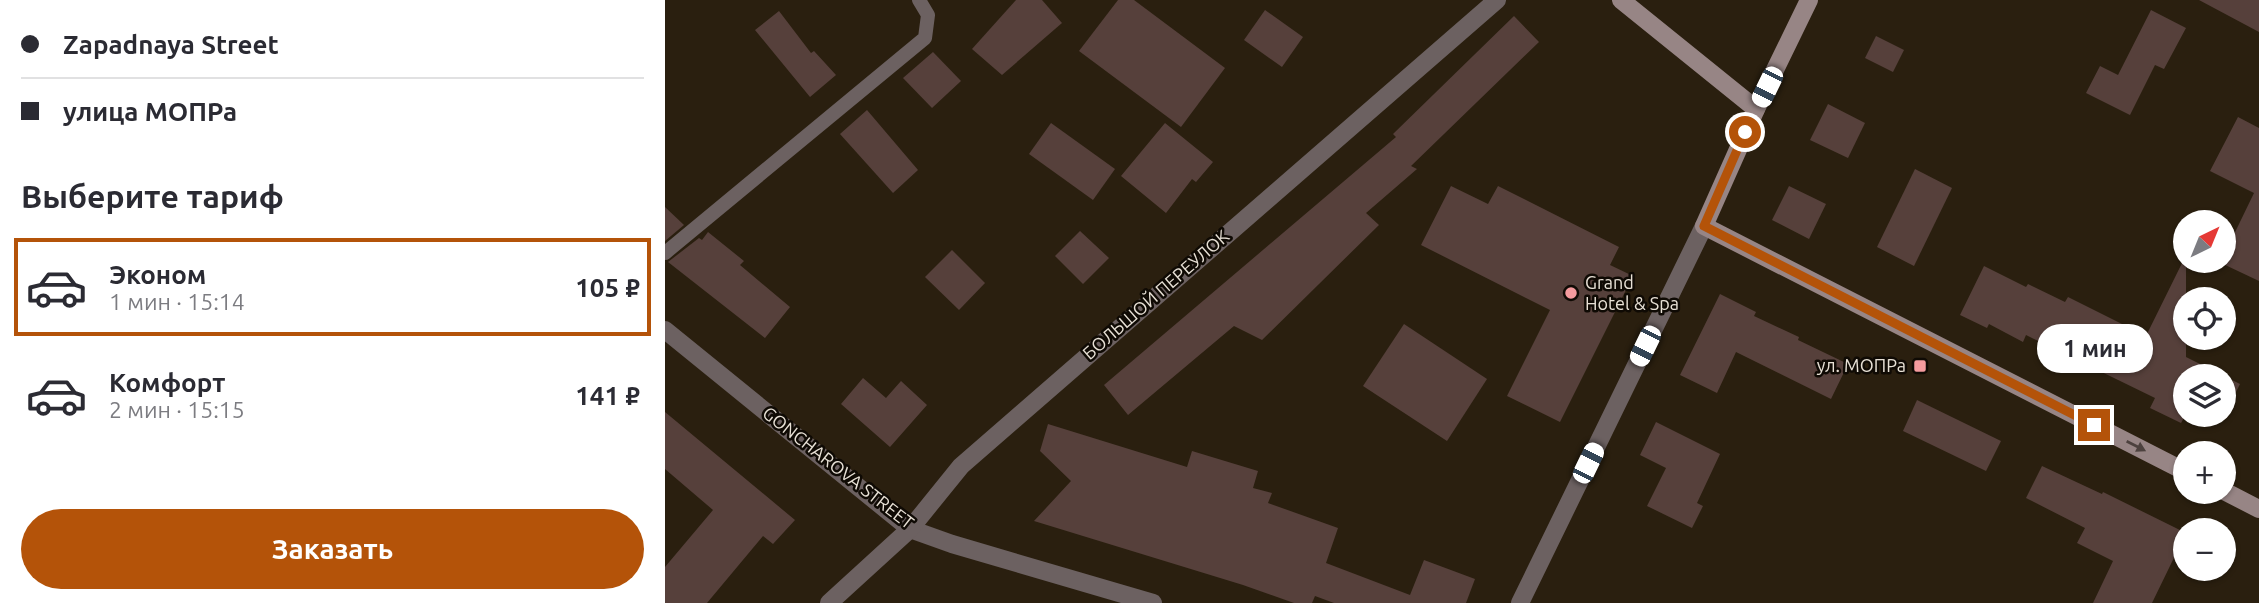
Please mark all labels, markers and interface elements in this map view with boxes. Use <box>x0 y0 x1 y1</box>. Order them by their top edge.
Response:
text: Zapadnaya Street <box>63 30 279 59</box>
car <box>1749 64 1786 110</box>
text: улица МОПРа <box>63 97 237 126</box>
route start <box>1729 116 1761 148</box>
text: Выберите тариф <box>21 178 284 214</box>
north arrow <box>2173 210 2237 273</box>
map controls <box>2173 210 2236 581</box>
street label: БОЛЬШОЙ ПЕРЕУЛОК <box>1078 225 1232 363</box>
icon: car <box>25 256 88 319</box>
text: Эконом <box>109 260 206 289</box>
place label: Grand Hotel & Spa <box>1585 272 1679 313</box>
text: 105 ₽ <box>575 273 640 302</box>
marker: Grand Hotel & Spa <box>1563 285 1579 301</box>
button: locate <box>2173 287 2236 350</box>
text: 1 мин · 15:14 <box>109 289 245 314</box>
car <box>1627 323 1664 369</box>
callout: 1 мин <box>2036 324 2152 372</box>
text: 1 мин <box>2063 336 2127 361</box>
place label: ул. МОПРа <box>1817 355 1906 375</box>
marker: ул. МОПРа <box>1912 358 1928 374</box>
icon: car <box>25 364 88 427</box>
button: layers <box>2173 364 2236 427</box>
text: Комфорт <box>109 368 225 397</box>
text: 141 ₽ <box>575 381 640 410</box>
text: 2 мин · 15:15 <box>109 397 245 422</box>
street label: GONCHAROVA STREET <box>759 402 918 532</box>
route end <box>2078 409 2110 441</box>
one-way arrow <box>2126 439 2146 451</box>
car <box>1570 440 1607 486</box>
button: + <box>2173 441 2236 504</box>
button: Заказать <box>21 509 644 589</box>
button: − <box>2173 518 2236 581</box>

